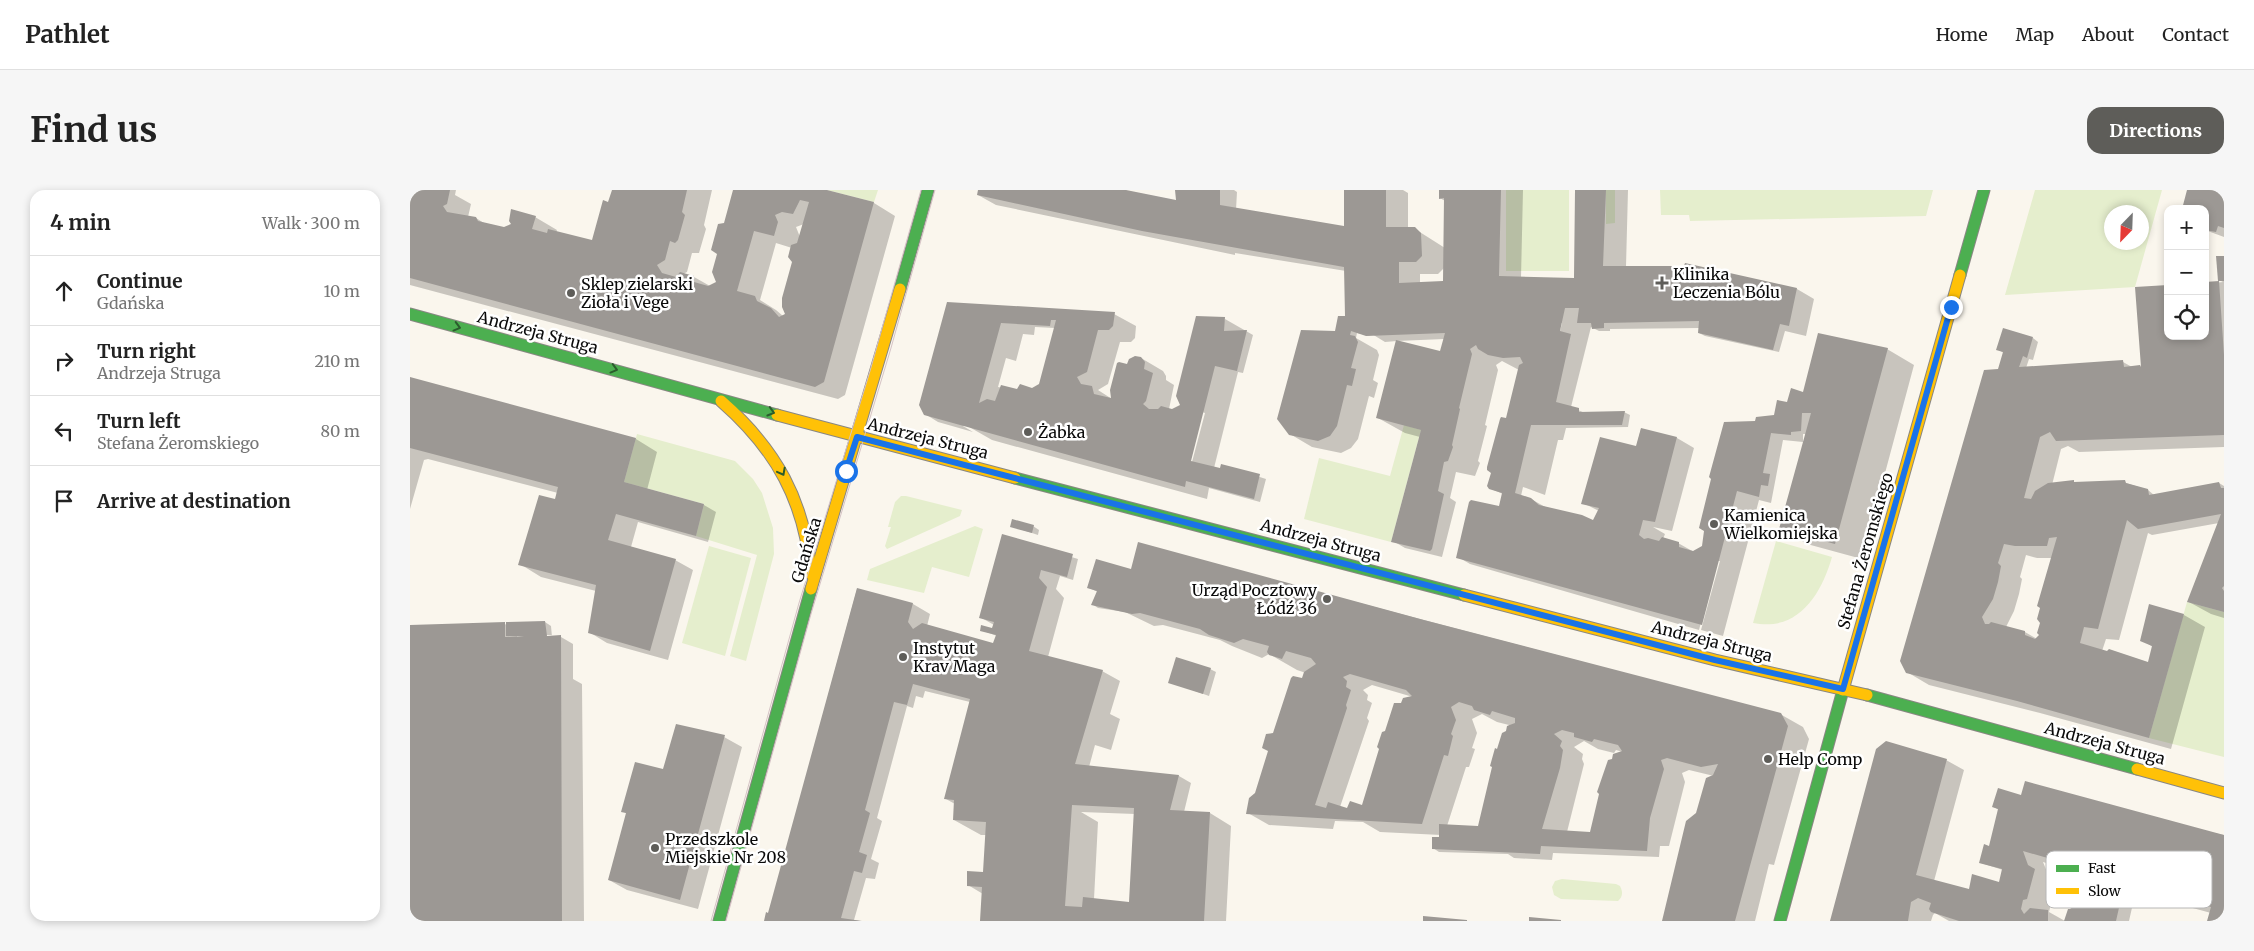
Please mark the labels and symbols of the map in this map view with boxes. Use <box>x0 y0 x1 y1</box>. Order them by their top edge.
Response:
north arrow <box>2104 205 2149 250</box>
place label: Klinika Leczenia Bólu <box>1673 264 1780 302</box>
place label: Sklep zielarski Zioła i Vege <box>581 274 693 312</box>
marker: Klinika Leczenia Bólu <box>1655 276 1669 290</box>
marker: Sklep zielarski Zioła i Vege <box>565 287 577 299</box>
route end <box>1940 296 1963 319</box>
street label: Andrzeja Struga <box>475 306 601 358</box>
one-way arrow <box>453 321 461 332</box>
one-way arrow <box>609 364 617 374</box>
one-way arrow <box>766 407 774 417</box>
street label: Andrzeja Struga <box>865 413 991 463</box>
place label: Żabka <box>1038 422 1086 442</box>
marker: Żabka <box>1022 426 1034 438</box>
route start <box>835 460 858 483</box>
one-way arrow <box>776 467 786 476</box>
street label: Stefana Żeromskiego <box>1833 470 1897 632</box>
place label: Kamienica Wielkomiejska <box>1723 505 1838 543</box>
street label: Andrzeja Struga <box>1258 514 1384 566</box>
street label: Gdańska <box>787 515 826 585</box>
marker: Kamienica Wielkomiejska <box>1708 518 1720 530</box>
place label: Urząd Pocztowy Łódź 36 <box>1192 580 1318 618</box>
marker: Urząd Pocztowy Łódź 36 <box>1321 593 1333 605</box>
street label: Andrzeja Struga <box>1649 616 1775 666</box>
place label: Instytut Krav Maga <box>913 638 996 676</box>
marker: Instytut Krav Maga <box>897 651 909 663</box>
street label: Andrzeja Struga <box>2042 717 2168 769</box>
place label: Help Comp <box>1778 749 1863 769</box>
marker: Help Comp <box>1762 753 1774 765</box>
place label: Przedszkole Miejskie Nr 208 <box>665 829 786 867</box>
marker: Przedszkole Miejskie Nr 208 <box>649 842 661 854</box>
legend <box>2046 851 2212 908</box>
text: Fast <box>2088 859 2116 877</box>
text: Slow <box>2088 882 2121 900</box>

